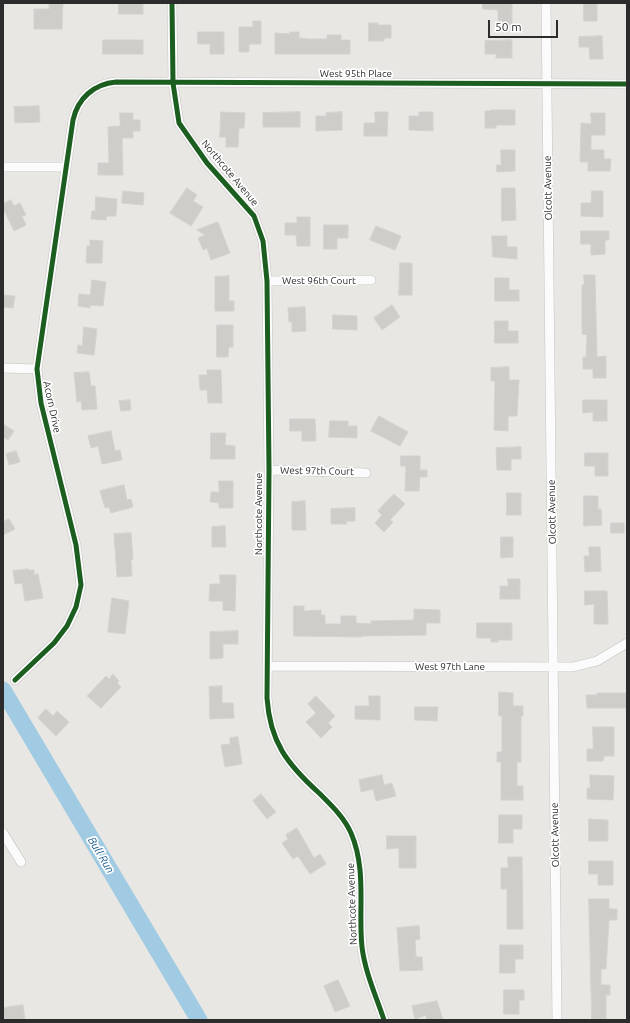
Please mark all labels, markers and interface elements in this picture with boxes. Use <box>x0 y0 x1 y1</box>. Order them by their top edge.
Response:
scale bar <box>490 12 560 38</box>
text: 50 m <box>495 20 522 33</box>
street label: West 95th Place <box>320 68 392 80</box>
street label: Northcote Avenue <box>199 138 261 208</box>
street label: Olcott Avenue <box>541 156 555 220</box>
street label: West 96th Court <box>282 275 356 287</box>
street label: Acorn Drive <box>41 380 63 434</box>
street label: West 97th Court <box>280 464 354 478</box>
street label: Northcote Avenue <box>253 473 265 555</box>
street label: Olcott Avenue <box>545 480 559 544</box>
street label: West 97th Lane <box>415 661 485 673</box>
street label: Olcott Avenue <box>548 803 562 867</box>
water label: Bull Run <box>85 834 117 876</box>
street label: Northcote Avenue <box>345 863 359 945</box>

